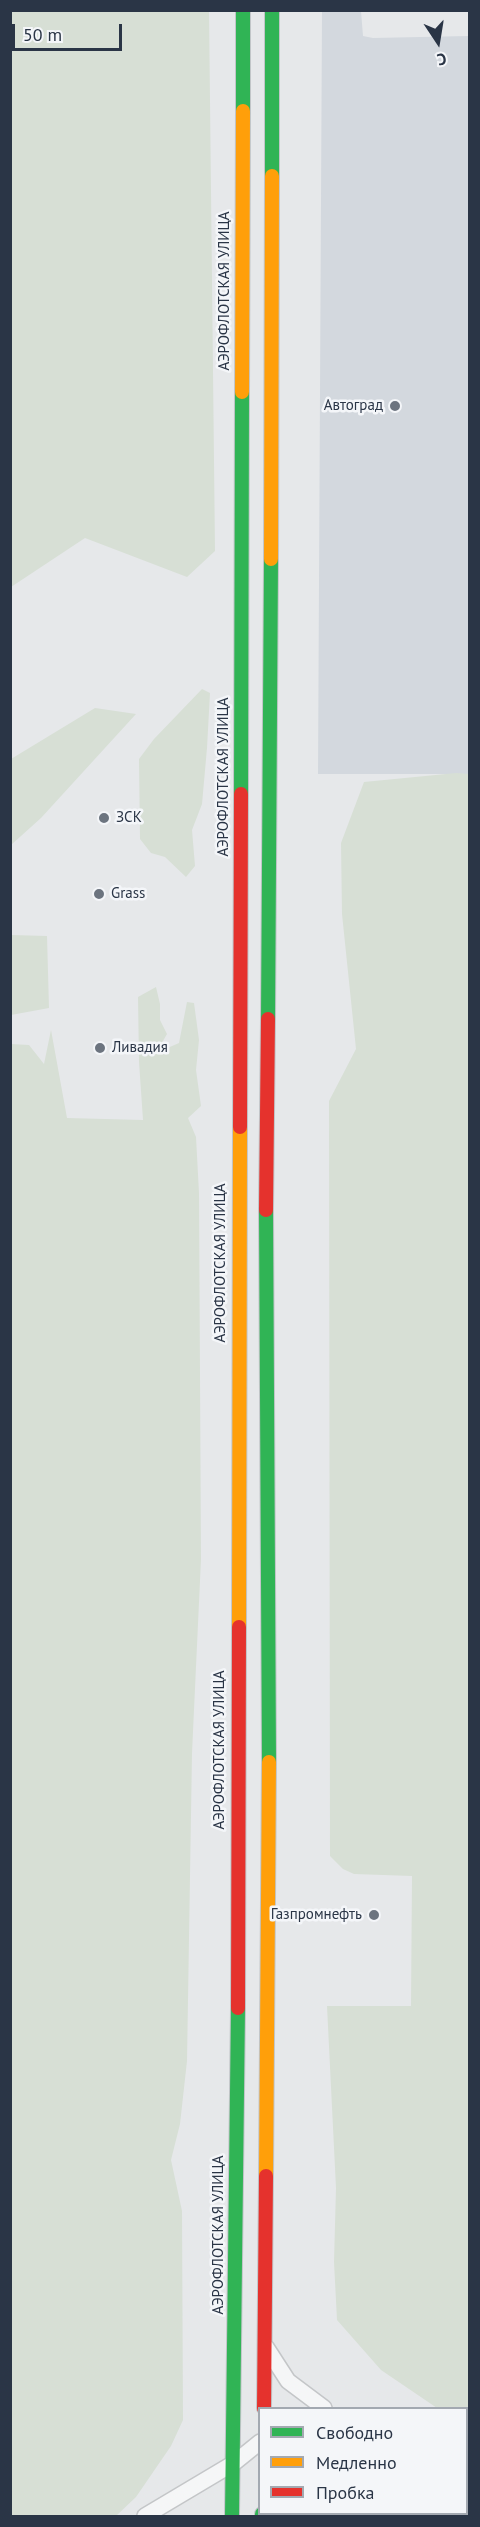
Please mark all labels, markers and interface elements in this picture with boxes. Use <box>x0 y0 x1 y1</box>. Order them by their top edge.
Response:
scale bar <box>15 12 124 50</box>
north arrow <box>408 12 468 72</box>
text: 50 m <box>23 23 62 46</box>
text: С <box>435 49 448 70</box>
street label: АЭРОФЛОТСКАЯ УЛИЦА <box>216 211 234 371</box>
place label: Автоград <box>324 397 383 415</box>
marker: Автоград <box>388 399 402 413</box>
street label: АЭРОФЛОТСКАЯ УЛИЦА <box>215 697 233 857</box>
place label: ЗСК <box>116 809 142 827</box>
marker: ЗСК <box>97 811 111 825</box>
place label: Grass <box>111 885 145 903</box>
marker: Grass <box>92 887 106 901</box>
place label: Ливадия <box>112 1039 168 1057</box>
marker: Ливадия <box>93 1041 107 1055</box>
street label: АЭРОФЛОТСКАЯ УЛИЦА <box>212 1183 230 1343</box>
street label: АЭРОФЛОТСКАЯ УЛИЦА <box>211 1670 229 1830</box>
place label: Газпромнефть <box>271 1906 362 1924</box>
marker: Газпромнефть <box>367 1908 381 1922</box>
street label: АЭРОФЛОТСКАЯ УЛИЦА <box>210 2155 228 2315</box>
legend <box>258 2407 468 2515</box>
text: Свободно <box>316 2421 393 2444</box>
text: Медленно <box>316 2451 397 2474</box>
text: Пробка <box>316 2481 374 2504</box>

